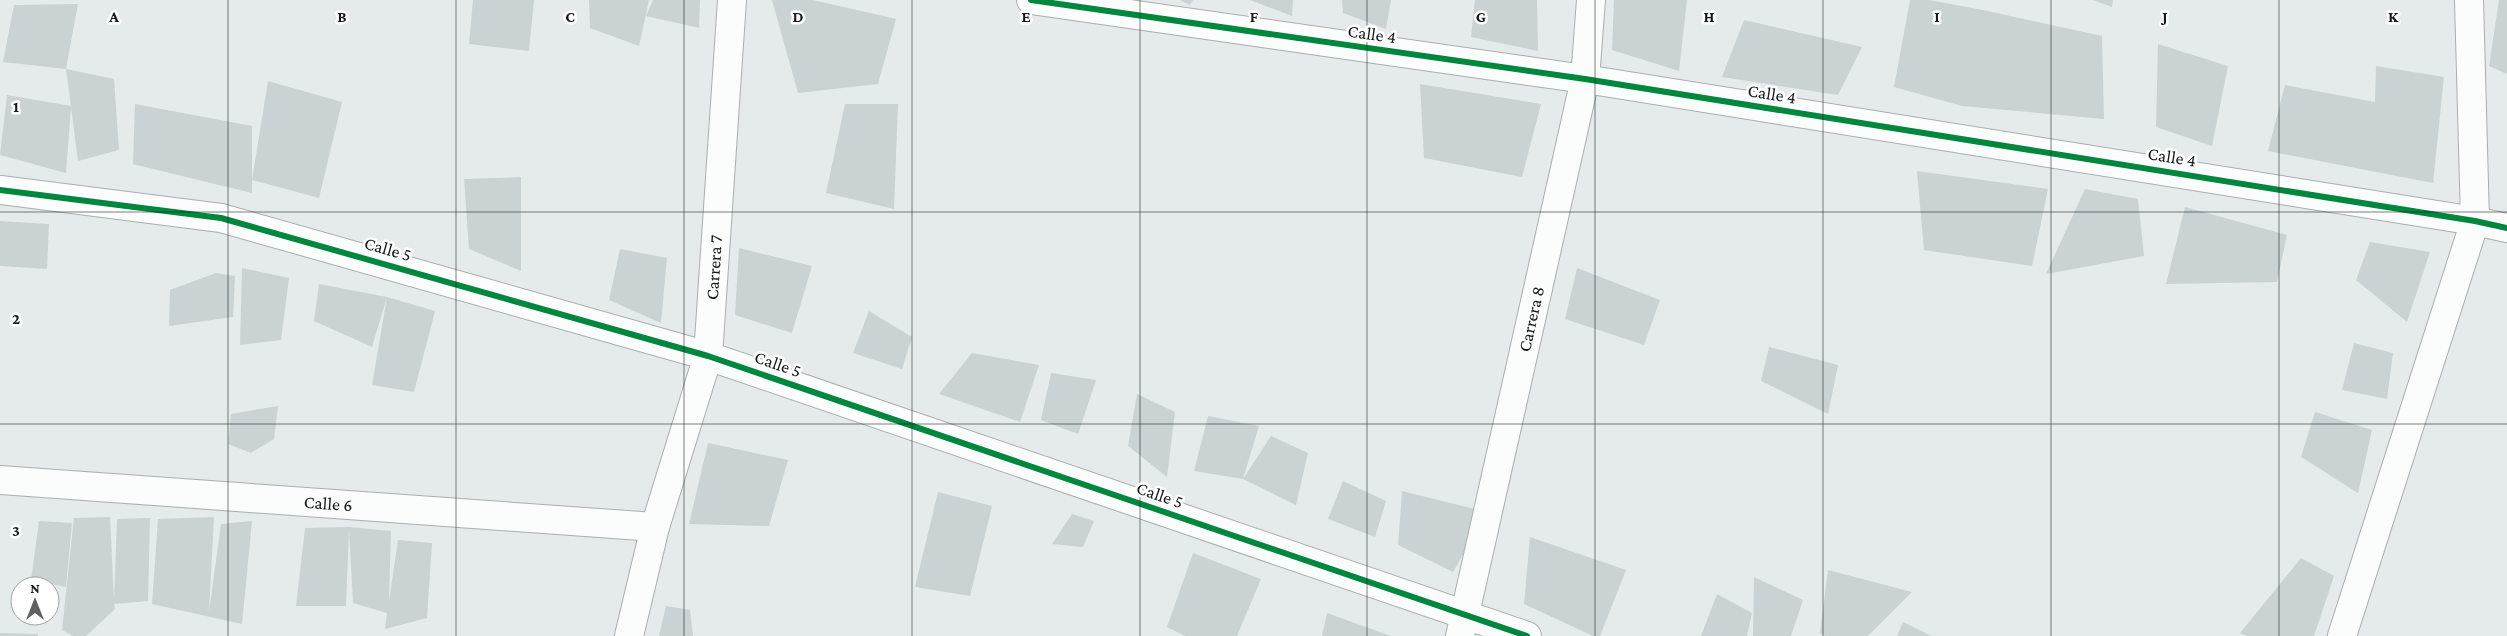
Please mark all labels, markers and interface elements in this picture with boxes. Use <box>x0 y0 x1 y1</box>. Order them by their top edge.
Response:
text: A <box>108 8 119 25</box>
text: B <box>337 8 347 25</box>
text: C <box>565 8 575 25</box>
text: D <box>792 8 804 25</box>
text: E <box>1021 8 1031 25</box>
text: F <box>1250 8 1259 25</box>
text: G <box>1476 8 1486 25</box>
text: H <box>1704 8 1715 25</box>
text: I <box>1934 8 1940 25</box>
text: J <box>2160 8 2168 25</box>
text: K <box>2388 8 2399 25</box>
street label: Calle 4 <box>1346 21 1398 47</box>
street label: Calle 4 <box>1746 80 1798 108</box>
text: 1 <box>13 98 19 115</box>
street label: Calle 4 <box>2146 143 2198 171</box>
street label: Calle 5 <box>362 233 414 265</box>
street label: Carrera 7 <box>702 234 726 301</box>
street label: Carrera 8 <box>1514 284 1548 354</box>
text: 2 <box>12 310 20 327</box>
street label: Calle 5 <box>752 347 804 381</box>
street label: Calle 5 <box>1134 478 1186 512</box>
street label: Calle 6 <box>303 492 353 515</box>
text: 3 <box>12 522 20 539</box>
north arrow <box>10 576 60 626</box>
text: N <box>30 580 40 596</box>

